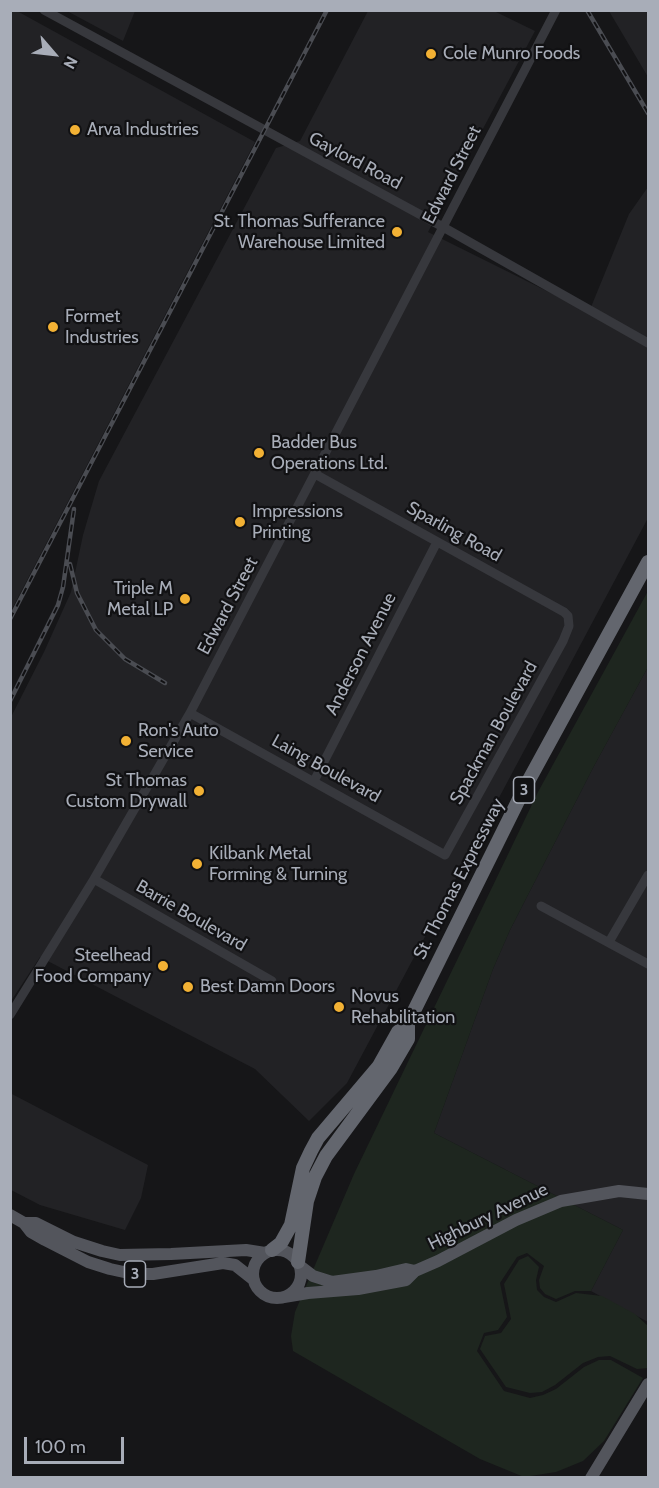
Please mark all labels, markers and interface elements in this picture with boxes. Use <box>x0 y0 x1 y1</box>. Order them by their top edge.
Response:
north arrow <box>24 24 84 84</box>
place label: Cole Munro Foods <box>443 43 580 65</box>
marker: Cole Munro Foods <box>424 47 438 61</box>
text: N <box>59 53 81 72</box>
place label: Arva Industries <box>87 119 199 141</box>
street label: Edward Street <box>418 122 486 228</box>
marker: Arva Industries <box>68 123 82 137</box>
street label: Gaylord Road <box>305 128 405 194</box>
place label: St. Thomas Sufferance Warehouse Limited <box>214 211 385 254</box>
marker: St. Thomas Sufferance Warehouse Limited <box>390 225 404 239</box>
place label: Formet Industries <box>65 306 139 348</box>
marker: Formet Industries <box>46 320 60 334</box>
place label: Badder Bus Operations Ltd. <box>271 432 388 474</box>
marker: Badder Bus Operations Ltd. <box>252 446 266 460</box>
street label: Sparling Road <box>403 497 505 567</box>
place label: Impressions Printing <box>252 501 343 544</box>
marker: Impressions Printing <box>233 515 247 529</box>
street label: Edward Street <box>193 554 263 658</box>
place label: Triple M Metal LP <box>107 578 173 620</box>
street label: Anderson Avenue <box>321 589 401 719</box>
marker: Triple M Metal LP <box>178 592 192 606</box>
street label: Spackman Boulevard <box>446 658 542 808</box>
place label: Ron's Auto Service <box>138 720 219 762</box>
street label: Laing Boulevard <box>268 730 384 808</box>
marker: Ron's Auto Service <box>119 734 133 748</box>
place label: St Thomas Custom Drywall <box>66 770 187 812</box>
road number: 3 <box>514 777 534 803</box>
marker: St Thomas Custom Drywall <box>192 784 206 798</box>
street label: St. Thomas Expressway <box>409 795 509 963</box>
place label: Kilbank Metal Forming & Turning <box>209 843 347 886</box>
marker: Kilbank Metal Forming & Turning <box>190 857 204 871</box>
street label: Barrie Boulevard <box>132 876 250 956</box>
place label: Steelhead Food Company <box>34 945 151 988</box>
marker: Steelhead Food Company <box>156 959 170 973</box>
place label: Best Damn Doors <box>200 976 335 998</box>
marker: Best Damn Doors <box>181 980 195 994</box>
place label: Novus Rehabilitation <box>351 986 455 1028</box>
marker: Novus Rehabilitation <box>332 1000 346 1014</box>
street label: Highbury Avenue <box>425 1179 551 1255</box>
road number: 3 <box>124 1261 146 1287</box>
scale bar <box>27 1425 128 1463</box>
text: 100 m <box>35 1436 86 1458</box>

